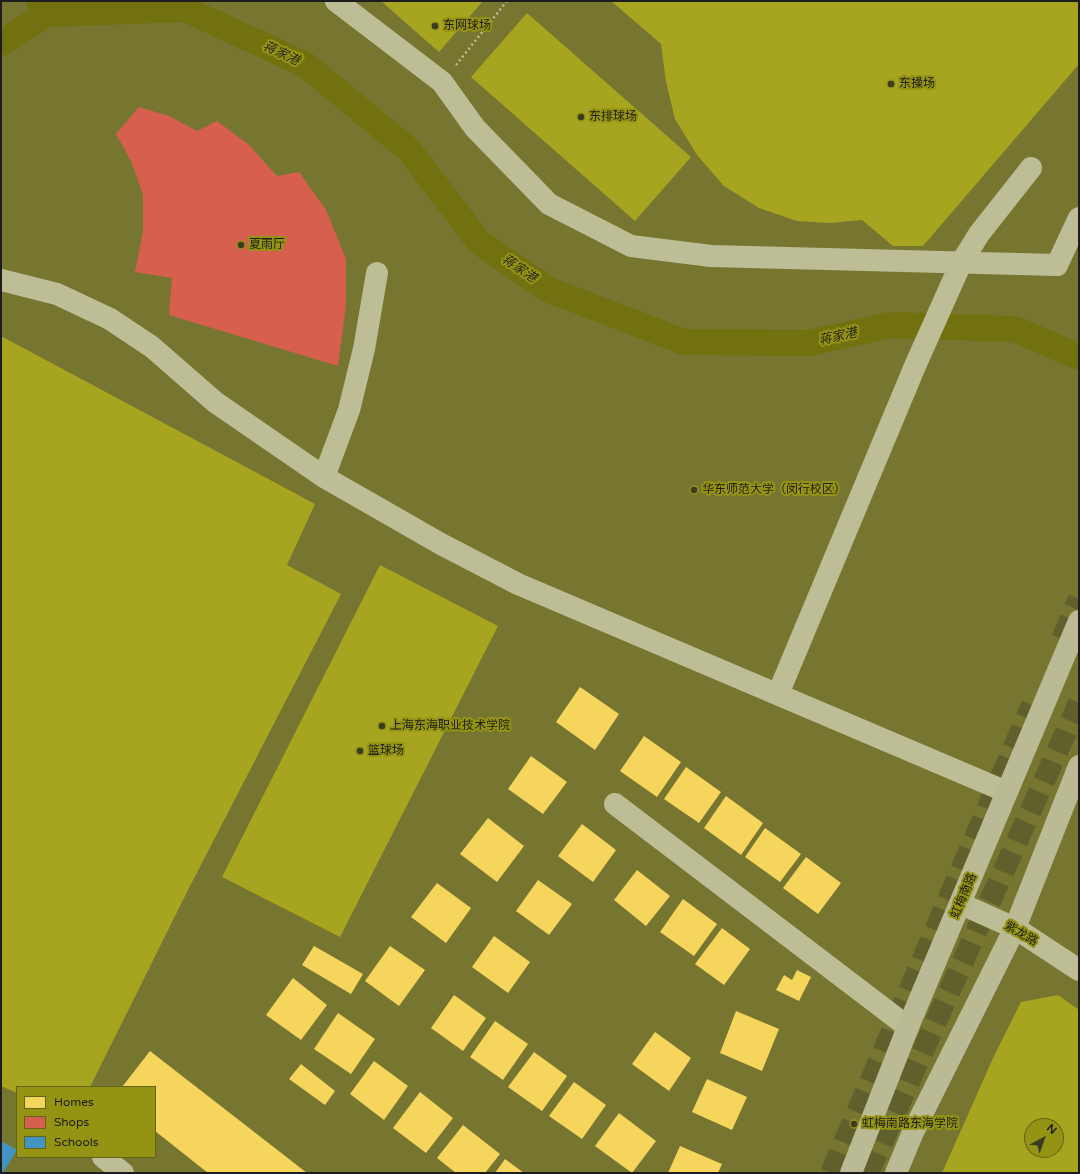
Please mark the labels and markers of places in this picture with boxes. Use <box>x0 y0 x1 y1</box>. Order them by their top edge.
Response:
place label: 东网球场 <box>443 19 491 33</box>
marker: 东网球场 <box>430 21 440 31</box>
place label: 东操场 <box>899 77 935 91</box>
marker: 东操场 <box>886 79 896 89</box>
place label: 东排球场 <box>589 110 637 124</box>
marker: 东排球场 <box>576 112 586 122</box>
place label: 夏雨厅 <box>249 238 285 252</box>
marker: 夏雨厅 <box>236 240 246 250</box>
place label: 华东师范大学（闵行校区） <box>702 483 846 497</box>
marker: 华东师范大学（闵行校区） <box>689 485 699 495</box>
place label: 上海东海职业技术学院 <box>390 719 510 733</box>
marker: 上海东海职业技术学院 <box>377 721 387 731</box>
place label: 篮球场 <box>368 744 404 758</box>
marker: 篮球场 <box>355 746 365 756</box>
place label: 虹梅南路东海学院 <box>862 1117 958 1131</box>
marker: 虹梅南路东海学院 <box>849 1119 859 1129</box>

